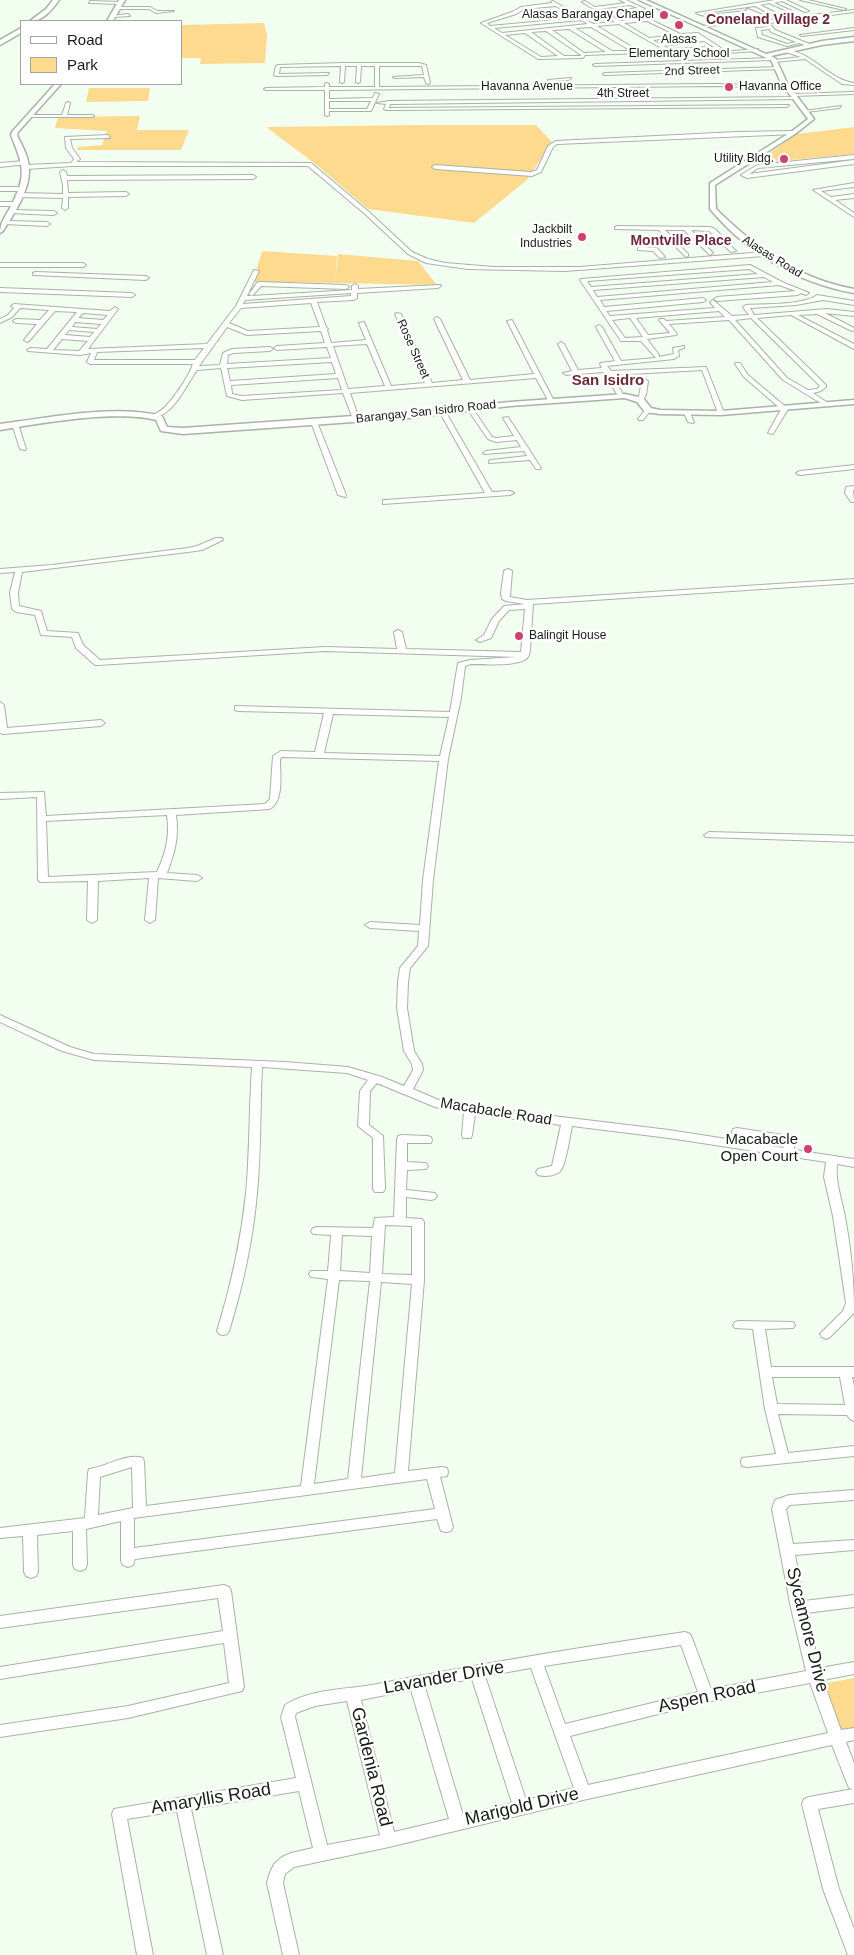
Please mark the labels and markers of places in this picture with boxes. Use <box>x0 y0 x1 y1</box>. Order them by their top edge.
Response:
place label: Alasas Barangay Chapel <box>522 8 654 22</box>
marker: Alasas Barangay Chapel <box>658 9 670 21</box>
marker: Alasas Elementary School <box>673 19 685 31</box>
place label: Alasas Elementary School <box>629 33 729 61</box>
place label: Havanna Office <box>739 80 821 94</box>
marker: Havanna Office <box>723 81 735 93</box>
place label: Utility Bldg. <box>714 152 774 166</box>
marker: Utility Bldg. <box>778 153 790 165</box>
place label: Jackbilt Industries <box>520 223 572 251</box>
marker: Jackbilt Industries <box>576 231 588 243</box>
place label: Balingit House <box>529 629 606 643</box>
marker: Balingit House <box>513 630 525 642</box>
place label: Macabacle Open Court <box>720 1131 798 1166</box>
marker: Macabacle Open Court <box>802 1143 814 1155</box>

